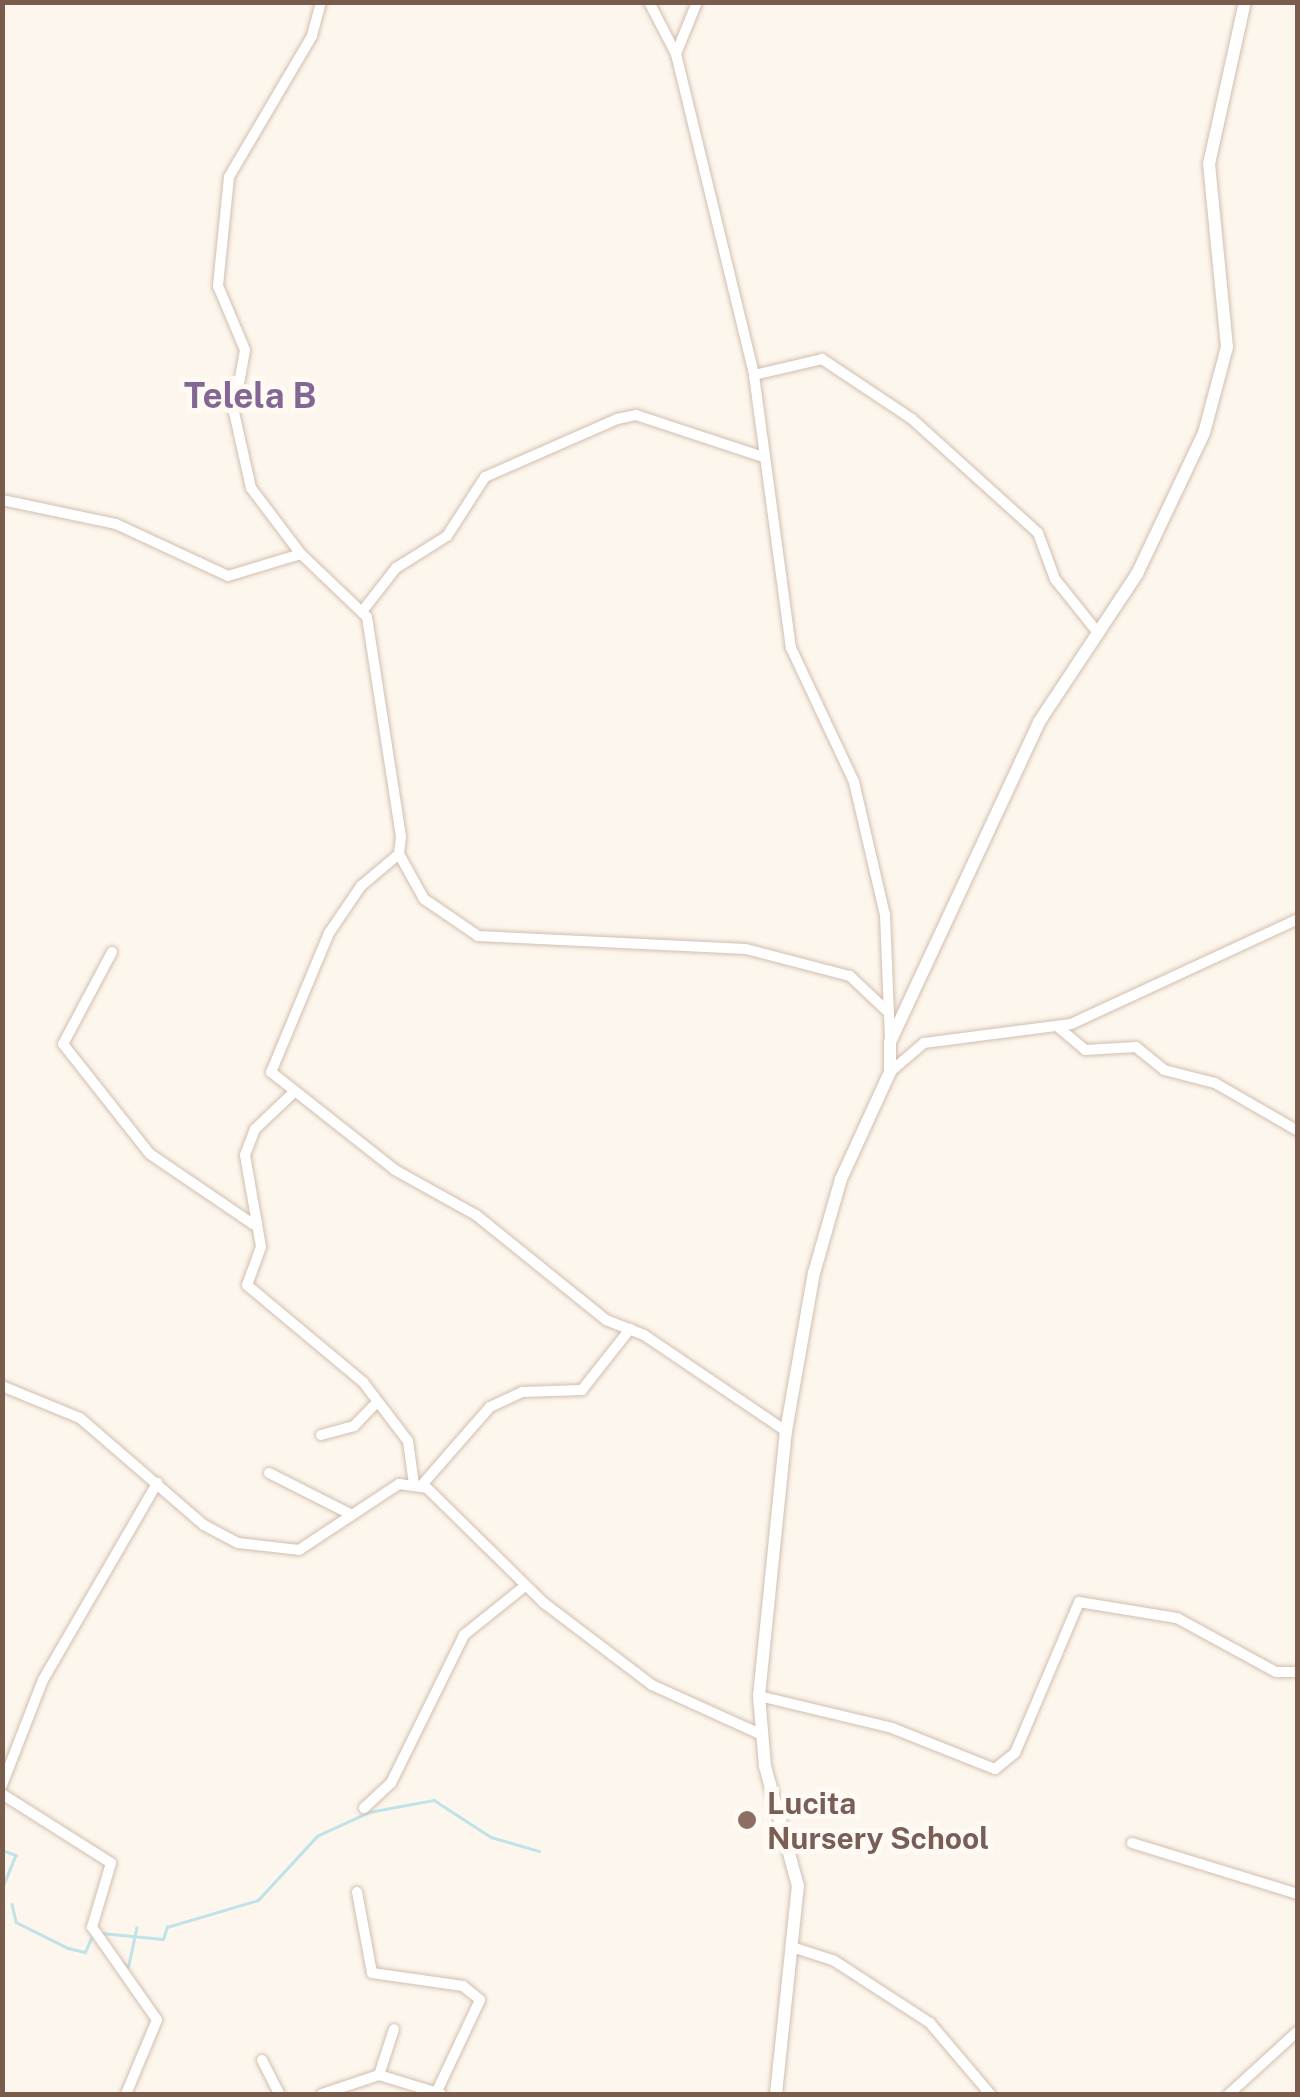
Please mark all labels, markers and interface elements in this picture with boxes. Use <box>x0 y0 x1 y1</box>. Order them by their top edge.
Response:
district label: Telela B <box>184 375 316 417</box>
place label: Lucita Nursery School <box>767 1785 989 1856</box>
marker: Lucita Nursery School <box>736 1809 758 1831</box>

